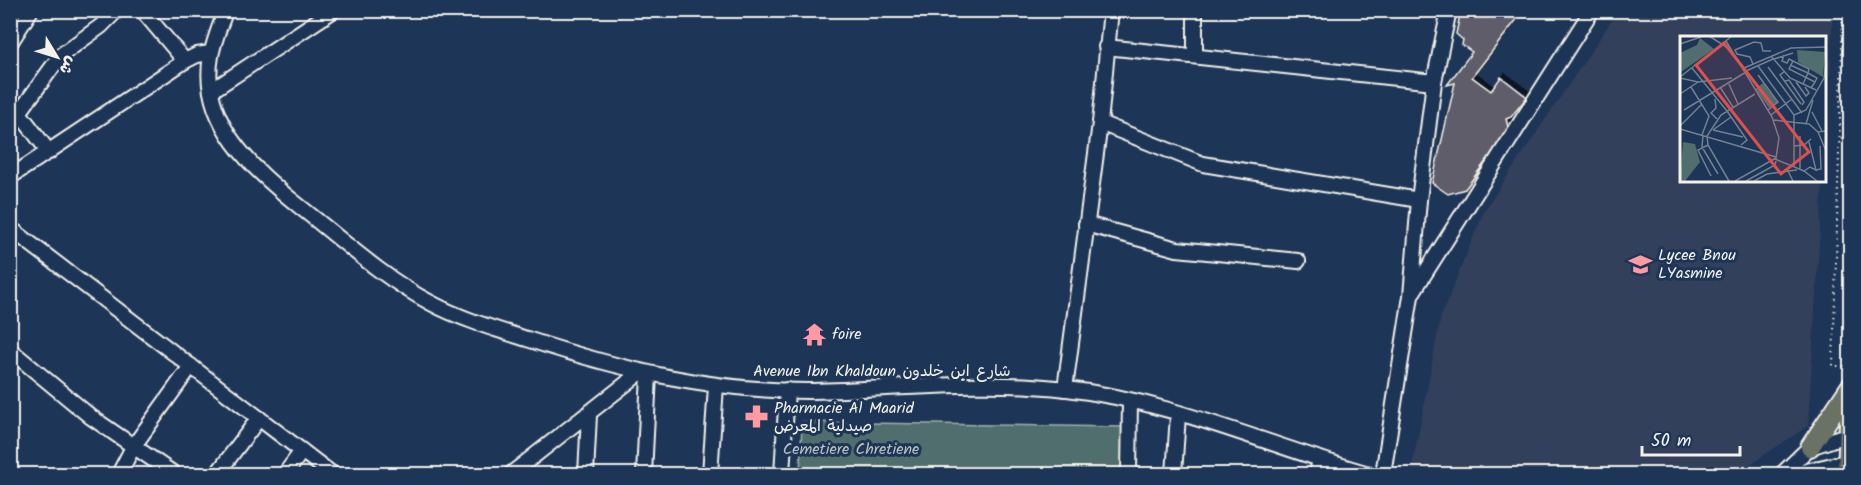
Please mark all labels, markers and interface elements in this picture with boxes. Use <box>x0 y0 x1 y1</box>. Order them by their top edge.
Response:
north arrow <box>27 27 87 87</box>
inset map <box>1680 36 1825 182</box>
text: ش <box>52 51 83 80</box>
place label: Lycee Bnou LYasmine <box>1658 243 1736 286</box>
school or university icon: Lycee Bnou LYasmine <box>1627 251 1653 277</box>
temple icon: foire <box>801 321 827 347</box>
place label: foire <box>832 322 862 347</box>
street label: Avenue Ibn Khaldoun شارع ابن خلدون <box>753 359 1011 384</box>
place label: Pharmacie Al Maarid صيدلية المعرض <box>774 396 915 439</box>
pharmacy icon: Pharmacie Al Maarid صيدلية المعرض <box>743 404 769 430</box>
scale bar <box>1642 419 1740 457</box>
text: 50 m <box>1651 427 1691 456</box>
park label: Cemetiere Chretiene <box>783 437 919 462</box>

